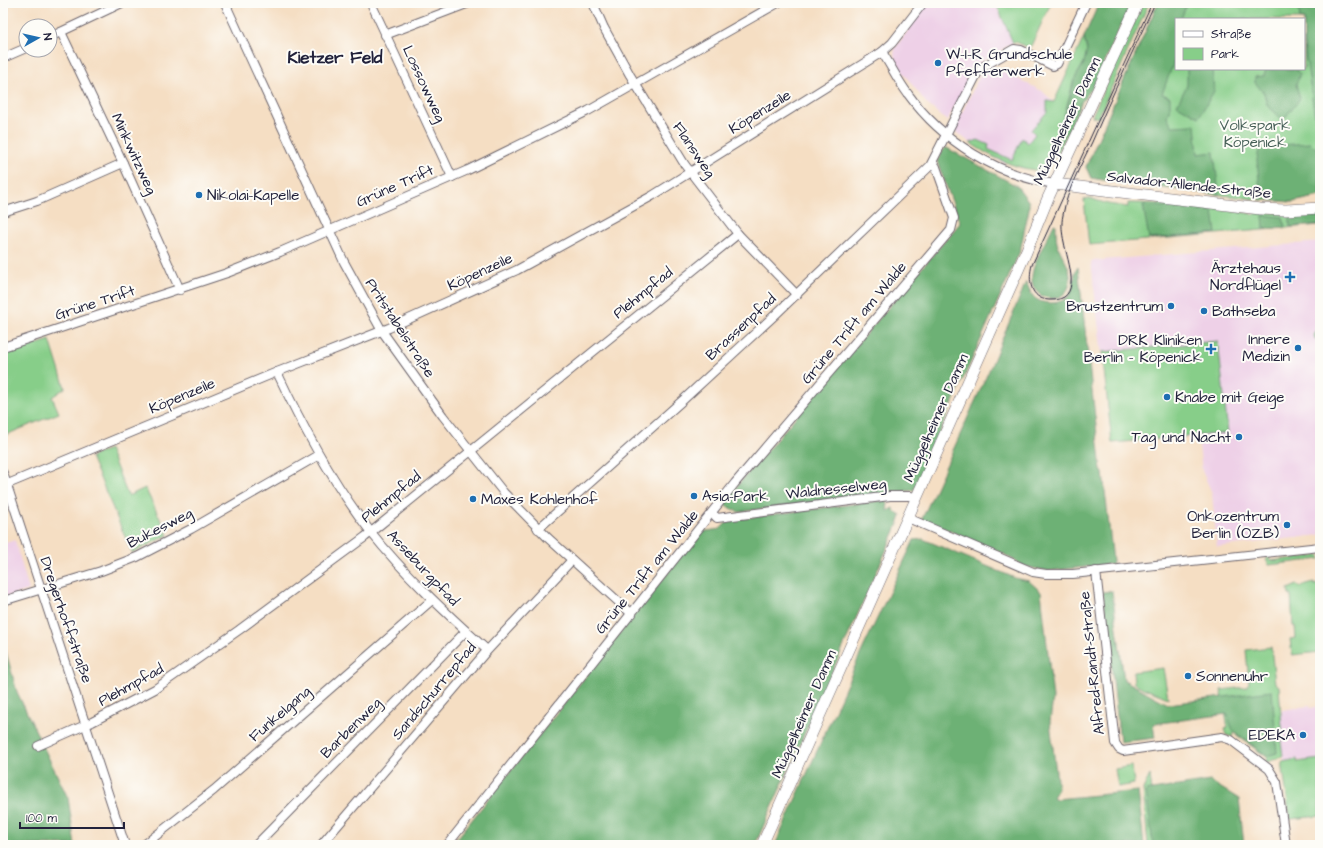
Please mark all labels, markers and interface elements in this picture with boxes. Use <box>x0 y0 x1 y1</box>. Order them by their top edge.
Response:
north arrow <box>18 18 58 58</box>
legend <box>1175 18 1305 70</box>
text: Straße <box>1211 26 1252 43</box>
text: N <box>39 32 55 41</box>
street label: Lossowweg <box>396 42 451 126</box>
place label: W-I-R Grundschule Pfefferwerk <box>946 44 1072 82</box>
district label: Kietzer Feld <box>287 46 383 70</box>
text: Park <box>1211 46 1239 63</box>
street label: Müggelheimer Damm <box>1028 53 1107 189</box>
marker: W-I-R Grundschule Pfefferwerk <box>933 58 943 68</box>
street label: Köpenzeile <box>725 85 795 139</box>
street label: Minkwitzweg <box>105 110 162 199</box>
park label: Volkspark Köpenick <box>1220 115 1290 153</box>
street label: Flansweg <box>667 118 721 183</box>
street label: Grüne Trift <box>353 160 437 212</box>
street label: Salvador-Allende-Straße <box>1106 166 1272 204</box>
place label: Nikolai-Kapelle <box>207 185 299 206</box>
marker: Nikolai-Kapelle <box>194 190 204 200</box>
street label: Köpenzeile <box>444 248 516 296</box>
street label: Grüne Trift am Walde <box>796 257 912 389</box>
place label: Ärztehaus Nordflügel <box>1210 258 1281 297</box>
street label: Plehmpfad <box>609 262 678 324</box>
marker: Ärztehaus Nordflügel <box>1284 271 1296 283</box>
street label: Pritstabelstraße <box>360 274 440 382</box>
street label: Grüne Trift <box>52 280 138 326</box>
street label: Brassenpfad <box>701 288 781 365</box>
place label: Brustzentrum <box>1066 296 1163 317</box>
marker: Brustzentrum <box>1166 301 1176 311</box>
place label: Bathseba <box>1212 301 1276 322</box>
marker: Bathseba <box>1199 306 1209 316</box>
place label: Innere Medizin <box>1242 329 1290 367</box>
place label: DRK Kliniken Berlin - Köpenick <box>1084 330 1202 368</box>
marker: DRK Kliniken Berlin - Köpenick <box>1205 343 1217 355</box>
marker: Innere Medizin <box>1293 343 1303 353</box>
street label: Müggelheimer Damm <box>898 350 975 486</box>
street label: Köpenzeile <box>146 373 218 419</box>
place label: Knabe mit Geige <box>1175 387 1284 409</box>
marker: Knabe mit Geige <box>1162 392 1172 402</box>
place label: Tag und Nacht <box>1131 427 1231 449</box>
marker: Tag und Nacht <box>1234 432 1244 442</box>
street label: Plehmpfad <box>357 466 426 528</box>
street label: Waldnesselweg <box>785 473 888 506</box>
place label: Asia-Park <box>702 486 768 507</box>
place label: Maxes Kohlenhof <box>481 489 598 510</box>
marker: Asia-Park <box>689 491 699 501</box>
marker: Maxes Kohlenhof <box>468 494 478 504</box>
street label: Bukesweg <box>124 502 197 554</box>
street label: Grüne Trift am Walde <box>590 506 704 638</box>
place label: Onkozentrum Berlin (OZB) <box>1187 506 1279 544</box>
marker: Onkozentrum Berlin (OZB) <box>1282 520 1292 530</box>
street label: Asseburgpfad <box>381 525 464 612</box>
street label: Dregerhoffstraße <box>34 554 97 686</box>
street label: Alfred-Randt-Straße <box>1074 590 1110 736</box>
street label: Sandschurrepfad <box>387 637 481 744</box>
street label: Müggelheimer Damm <box>766 646 843 782</box>
street label: Plehmpfad <box>95 658 168 712</box>
place label: Sonnenuhr <box>1196 666 1268 687</box>
marker: Sonnenuhr <box>1183 671 1193 681</box>
street label: Funkelgang <box>245 681 316 748</box>
street label: Barbenweg <box>316 693 387 764</box>
place label: EDEKA <box>1249 725 1295 746</box>
marker: EDEKA <box>1298 730 1308 740</box>
scale bar <box>20 804 124 830</box>
text: 100 m <box>26 810 57 827</box>

